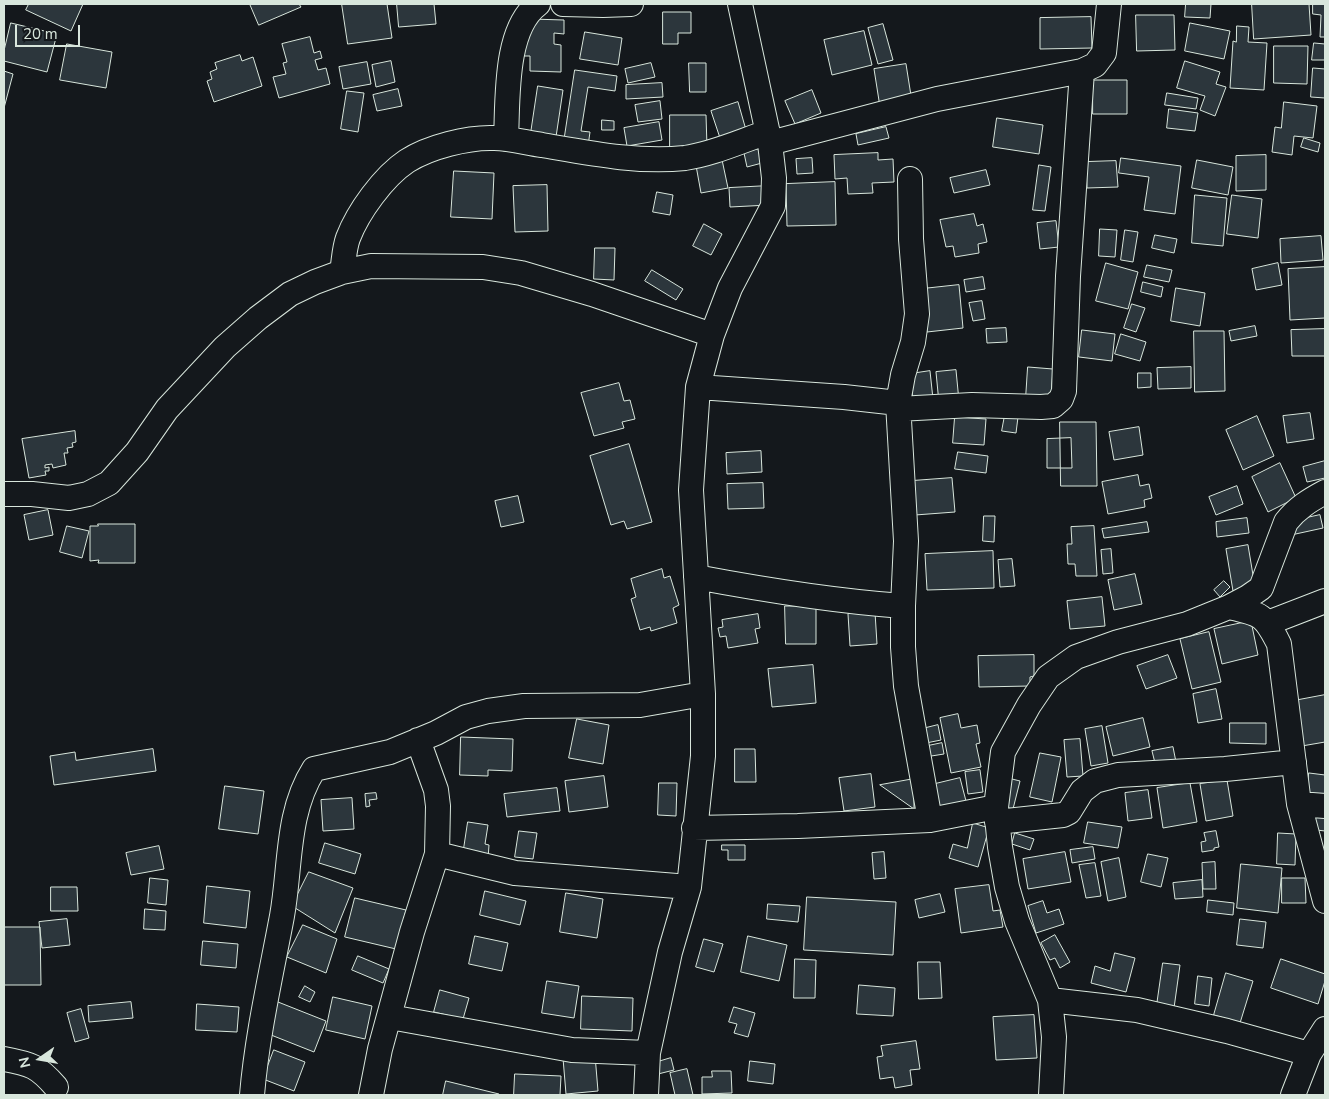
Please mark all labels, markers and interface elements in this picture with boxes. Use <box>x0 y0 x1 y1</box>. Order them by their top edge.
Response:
scale bar <box>18 15 82 47</box>
text: 20 m <box>23 24 58 44</box>
north arrow <box>15 1034 65 1084</box>
text: N <box>14 1055 35 1070</box>

